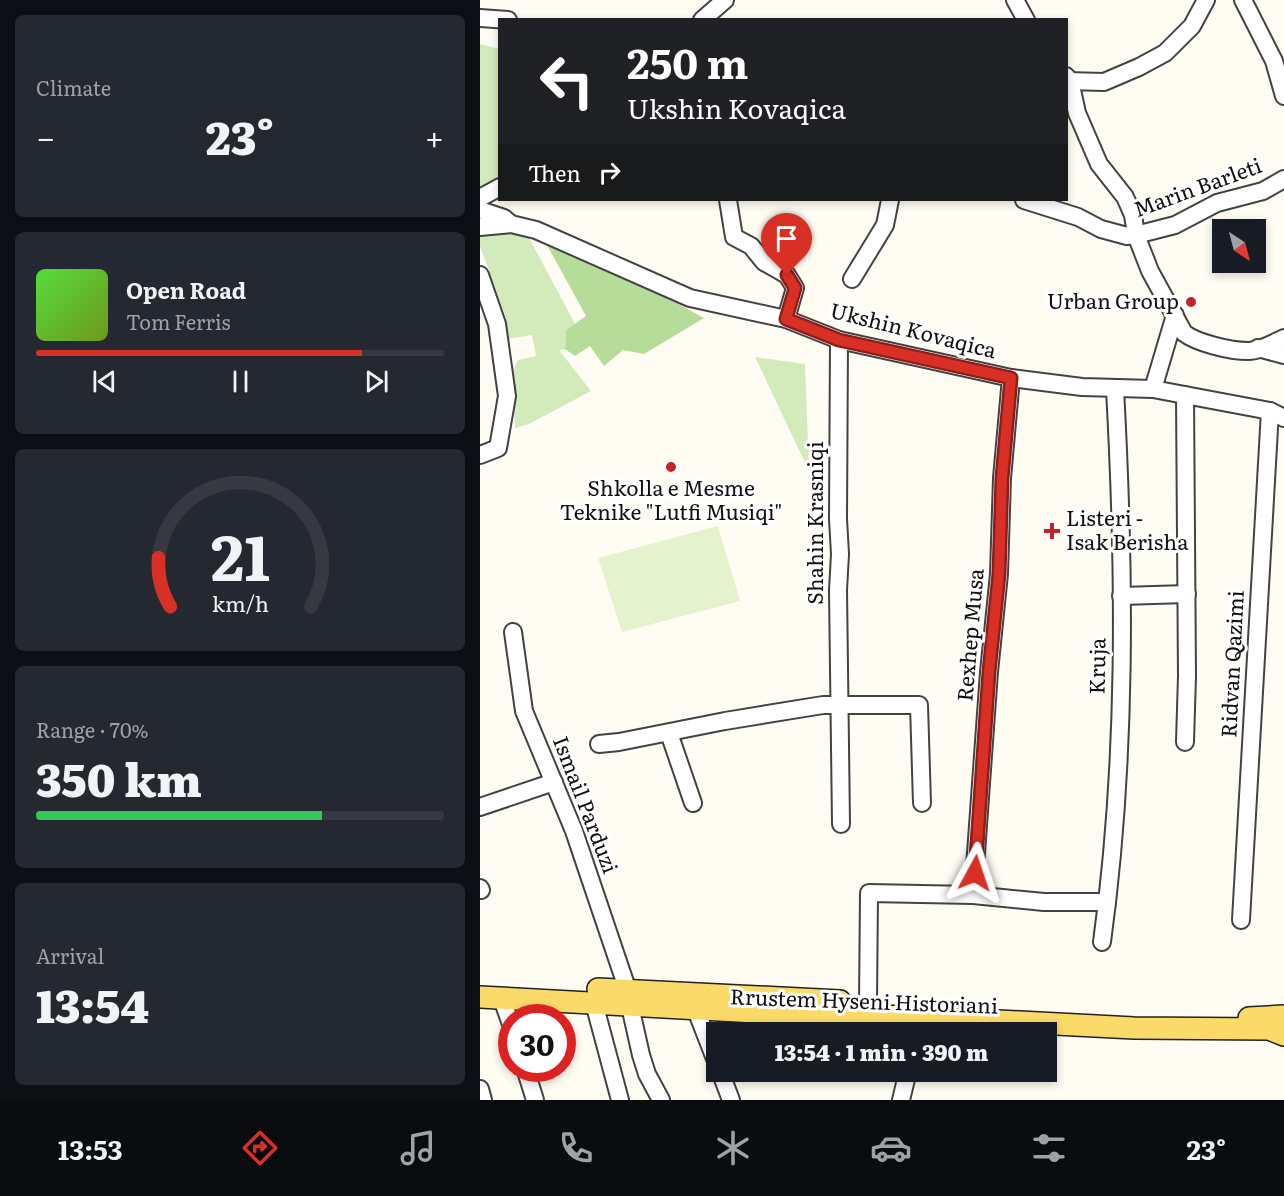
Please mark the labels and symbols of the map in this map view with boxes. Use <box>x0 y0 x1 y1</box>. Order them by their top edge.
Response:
street label: Marin Barleti <box>1129 148 1265 223</box>
pin <box>761 213 812 275</box>
north arrow <box>1212 219 1266 273</box>
place label: Urban Group <box>1047 284 1179 315</box>
street label: Ukshin Kovaqica <box>827 293 1001 364</box>
marker: Urban Group <box>1184 295 1198 309</box>
street label: Shahin Krasniqi <box>798 441 829 605</box>
marker: Shkolla e Mesme Teknike "Lutfi Musiqi" <box>664 460 678 474</box>
place label: Shkolla e Mesme Teknike "Lutfi Musiqi" <box>560 471 782 526</box>
place label: Listeri - Isak Berisha <box>1066 501 1189 556</box>
marker: Listeri - Isak Berisha <box>1043 522 1061 540</box>
street label: Rexhep Musa <box>947 566 990 702</box>
street label: Ridvan Qazimi <box>1211 589 1250 738</box>
street label: Kruja <box>1080 637 1112 695</box>
street label: Ismail Parduzi <box>547 731 628 877</box>
position arrow <box>943 841 1007 905</box>
street label: Rrustem Hyseni Historiani <box>730 979 999 1020</box>
speed limit sign: 30 <box>498 1004 576 1082</box>

